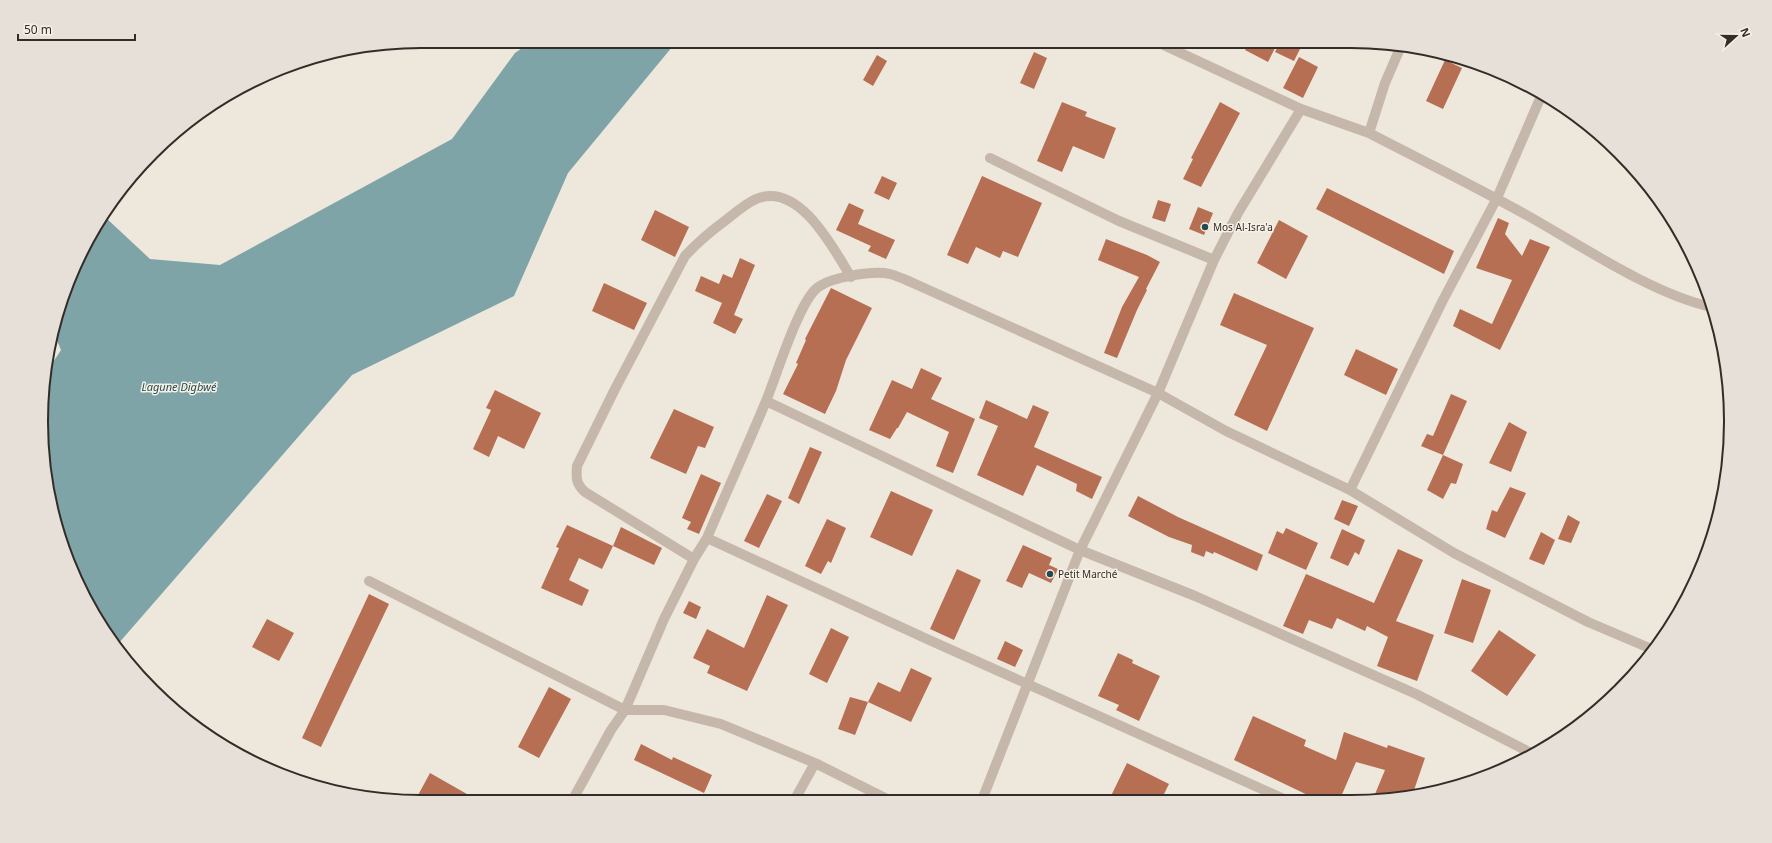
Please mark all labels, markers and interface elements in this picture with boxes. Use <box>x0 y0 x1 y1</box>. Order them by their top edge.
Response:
scale bar <box>18 16 135 42</box>
north arrow <box>1716 16 1756 56</box>
text: 50 m <box>24 21 52 38</box>
text: N <box>1737 25 1754 39</box>
place label: Mos Al-Isra'a <box>1213 220 1273 234</box>
marker: Mos Al-Isra'a <box>1200 222 1210 232</box>
water label: Lagune Digbwé <box>141 379 217 394</box>
place label: Petit Marché <box>1058 567 1118 581</box>
marker: Petit Marché <box>1045 569 1055 579</box>

